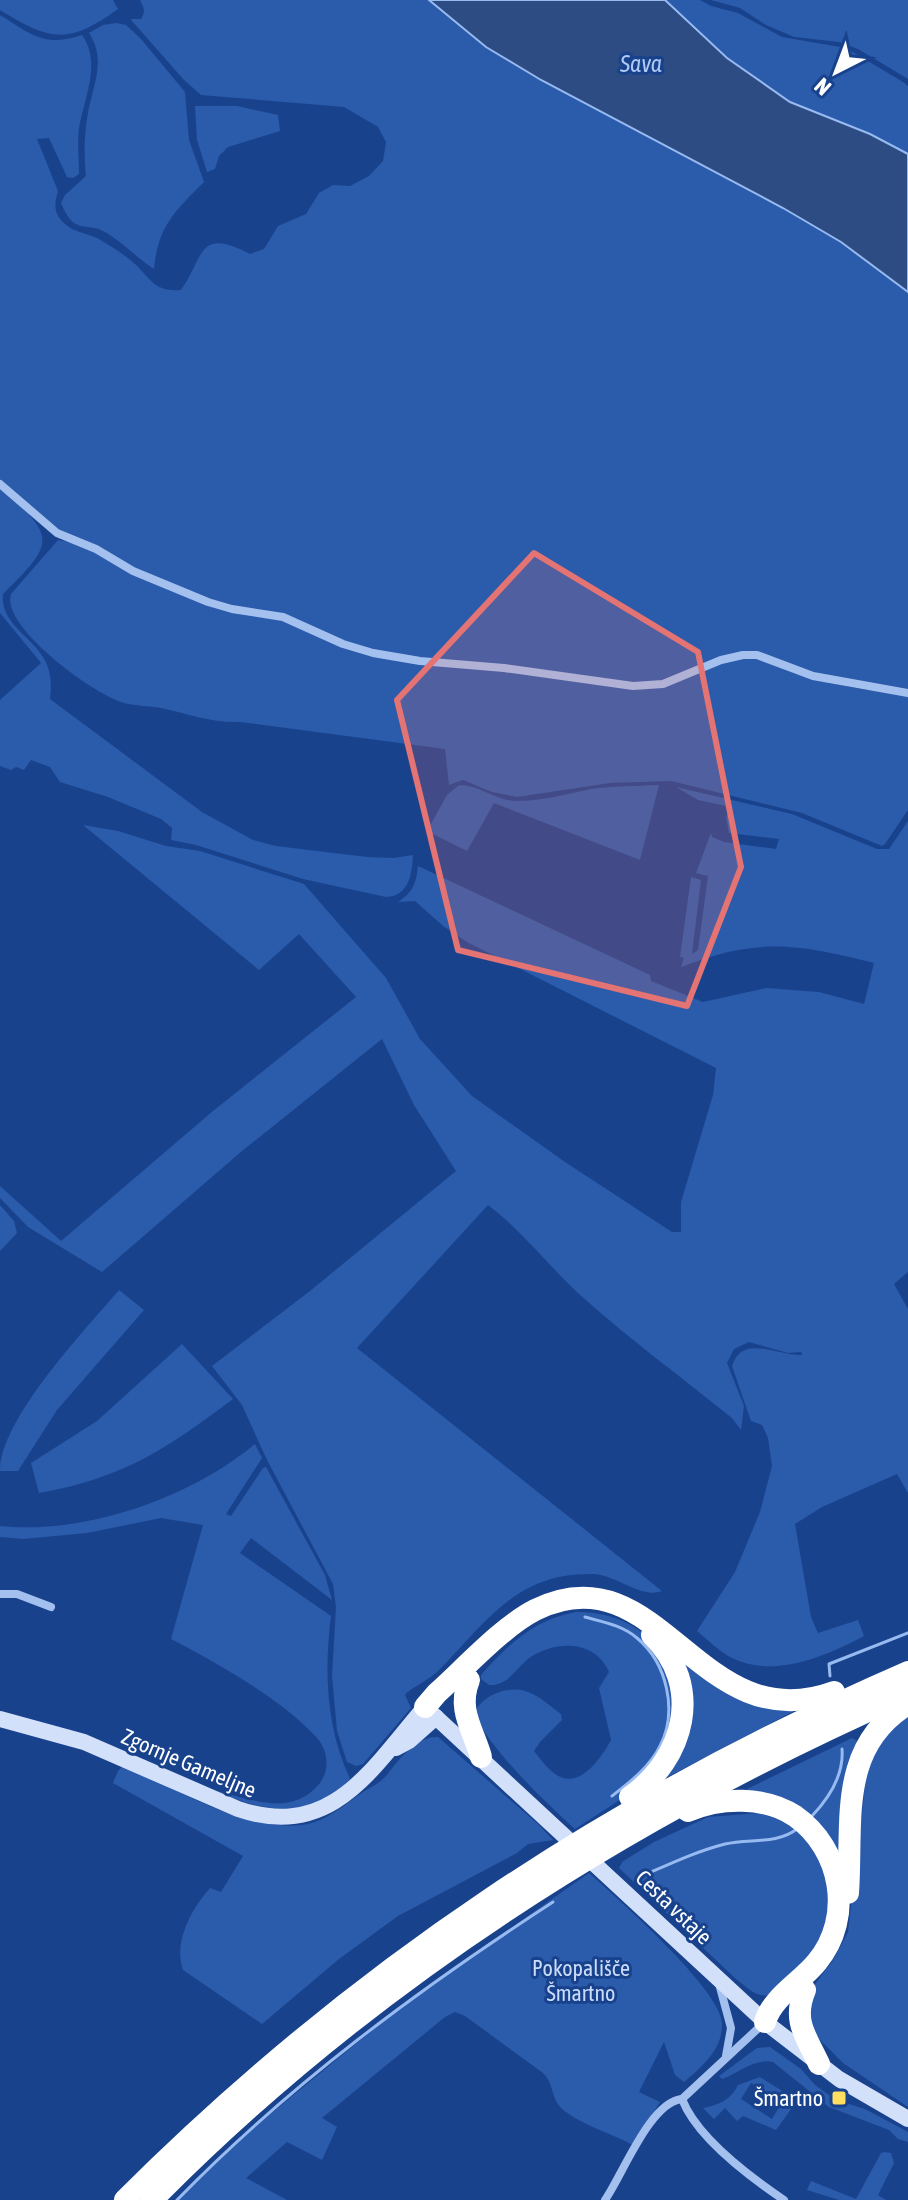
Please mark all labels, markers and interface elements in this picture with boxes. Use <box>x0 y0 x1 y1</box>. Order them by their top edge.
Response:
north arrow <box>796 32 876 112</box>
water label: Sava <box>619 50 662 77</box>
text: N <box>809 73 836 101</box>
street label: Zgornje Gameljne <box>118 1723 260 1803</box>
street label: Cesta vstaje <box>631 1864 717 1950</box>
park label: Pokopališče Šmartno <box>532 1955 630 2006</box>
place label: Šmartno <box>754 2085 823 2111</box>
marker: Šmartno <box>830 2089 848 2107</box>

